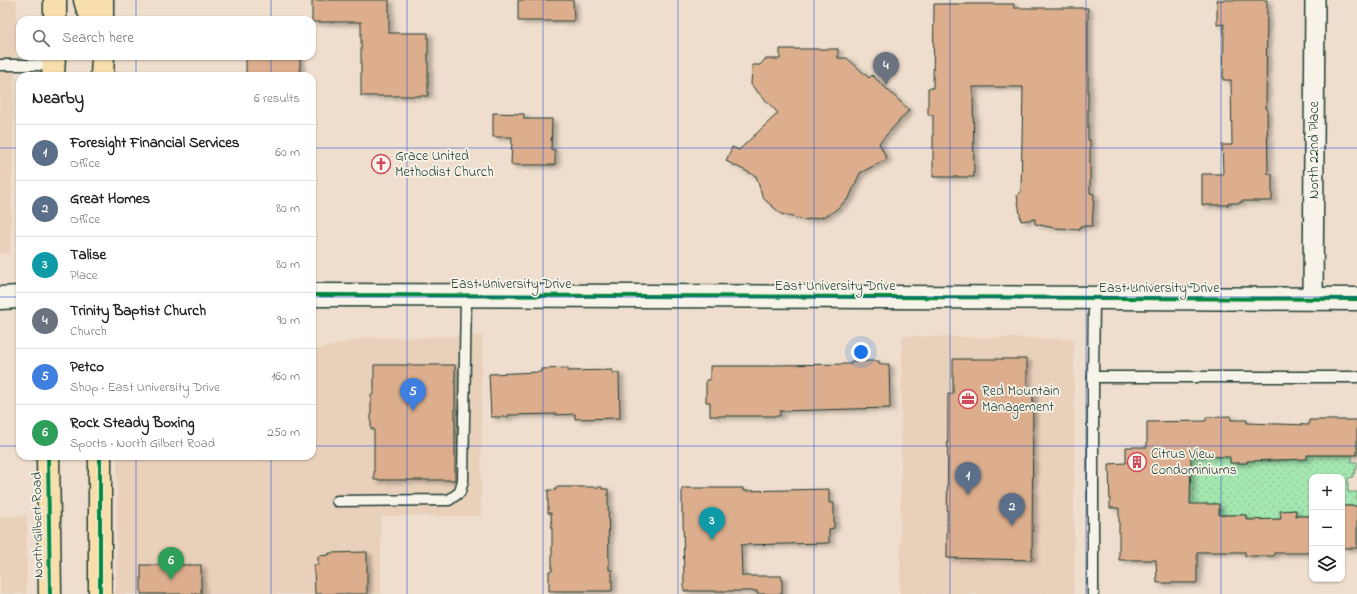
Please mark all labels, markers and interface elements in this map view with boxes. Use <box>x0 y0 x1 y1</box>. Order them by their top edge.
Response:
search box <box>16 16 316 60</box>
icon: search <box>30 27 52 49</box>
text: Search here <box>62 27 134 49</box>
pin: 4 <box>873 52 899 85</box>
text: Nearby <box>32 86 84 111</box>
text: 6 results <box>254 89 300 108</box>
street label: North 22nd Place <box>1304 100 1325 199</box>
text: Foresight Financial Services <box>70 132 240 154</box>
text: 1 <box>43 143 47 162</box>
text: 60 m <box>275 143 300 162</box>
place label: Grace United Methodist Church <box>395 146 494 183</box>
church icon: Grace United Methodist Church <box>370 153 392 175</box>
text: Office <box>70 154 100 173</box>
text: Great Homes <box>70 188 150 210</box>
text: 2 <box>42 199 48 218</box>
text: 80 m <box>276 199 300 218</box>
text: Office <box>70 210 100 229</box>
text: Talise <box>70 244 106 266</box>
text: 3 <box>42 255 48 274</box>
text: 80 m <box>276 255 300 274</box>
text: Place <box>70 266 98 285</box>
street label: East University Drive <box>451 274 572 296</box>
street label: East University Drive <box>775 276 896 298</box>
street label: East University Drive <box>1099 278 1220 300</box>
text: Trinity Baptist Church <box>70 300 206 322</box>
text: 4 <box>42 311 48 330</box>
text: 90 m <box>277 311 300 330</box>
text: Church <box>70 322 107 341</box>
your location <box>851 342 871 362</box>
text: Petco <box>70 356 104 378</box>
text: 5 <box>41 367 49 386</box>
text: 160 m <box>271 367 300 386</box>
text: Shop · East University Drive <box>70 378 220 397</box>
pin: 5 <box>400 378 426 411</box>
place label: Red Mountain Management <box>982 381 1060 419</box>
office icon: Red Mountain Management <box>957 388 979 410</box>
text: Rock Steady Boxing <box>70 412 195 434</box>
text: 6 <box>42 423 48 442</box>
text: 250 m <box>267 423 300 442</box>
text: Sports · North Gilbert Road <box>70 434 215 453</box>
place label: Citrus View Condominiums <box>1151 444 1237 481</box>
building icon: Citrus View Condominiums <box>1126 451 1148 473</box>
pin: 1 <box>955 462 981 495</box>
street label: North Gilbert Road <box>27 472 49 578</box>
map controls <box>1309 474 1345 582</box>
button: + <box>1309 474 1345 510</box>
pin: 2 <box>999 493 1025 526</box>
pin: 3 <box>699 507 725 540</box>
button: − <box>1309 510 1345 546</box>
button: layers <box>1309 546 1345 582</box>
pin: 6 <box>158 547 184 580</box>

